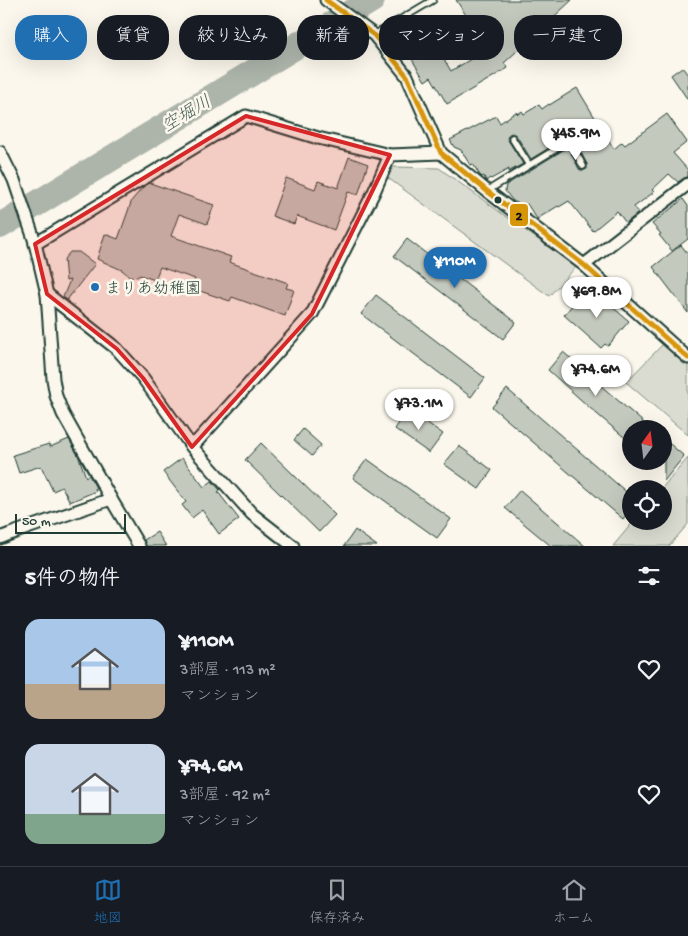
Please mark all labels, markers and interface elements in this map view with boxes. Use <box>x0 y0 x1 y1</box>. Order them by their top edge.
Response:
chip: 購入 <box>15 15 87 60</box>
chip: 賃貸 <box>97 15 169 60</box>
chip: 絞り込み <box>179 15 287 60</box>
chip: 新着 <box>297 15 369 60</box>
chip: マンション <box>379 15 504 60</box>
chip: 一戸建て <box>514 15 622 60</box>
water label: 空堀川 <box>158 91 216 138</box>
pin: ¥45.9M <box>535 119 617 161</box>
text: ¥45.9M <box>552 125 600 144</box>
unlabelled marker <box>493 195 503 205</box>
line badge: 2 <box>509 203 529 227</box>
text: 2 <box>516 209 523 226</box>
pin: ¥110M <box>420 246 490 289</box>
text: ¥110M <box>435 253 475 272</box>
pin: ¥69.8M <box>556 276 638 319</box>
place label: まりあ幼稚園 <box>105 280 201 300</box>
marker: まりあ幼稚園 <box>89 281 101 293</box>
text: ¥69.8M <box>573 283 621 302</box>
pin: ¥74.6M <box>555 354 637 397</box>
text: ¥74.6M <box>572 361 620 380</box>
pin: ¥73.1M <box>378 388 460 431</box>
text: ¥73.1M <box>396 395 442 414</box>
north arrow <box>622 420 672 470</box>
map controls <box>622 420 672 530</box>
button: locate <box>622 480 672 530</box>
scale bar <box>15 511 126 534</box>
text: 50 m <box>22 514 51 531</box>
icon: filters <box>635 562 663 590</box>
text: 5件の物件 <box>25 568 120 593</box>
text: ¥110M <box>180 630 233 655</box>
icon: home <box>65 639 125 699</box>
icon: heart <box>635 655 663 683</box>
text: 3部屋 · 113 m² <box>180 662 276 681</box>
text: マンション <box>180 688 259 707</box>
text: ¥74.6M <box>180 755 242 780</box>
icon: home <box>65 764 125 824</box>
icon: heart <box>635 780 663 808</box>
text: 3部屋 · 92 m² <box>180 787 270 806</box>
text: マンション <box>180 813 259 832</box>
tab: 地図 <box>94 876 122 928</box>
tab: 保存済み <box>309 876 365 928</box>
tab: ホーム <box>553 876 594 928</box>

